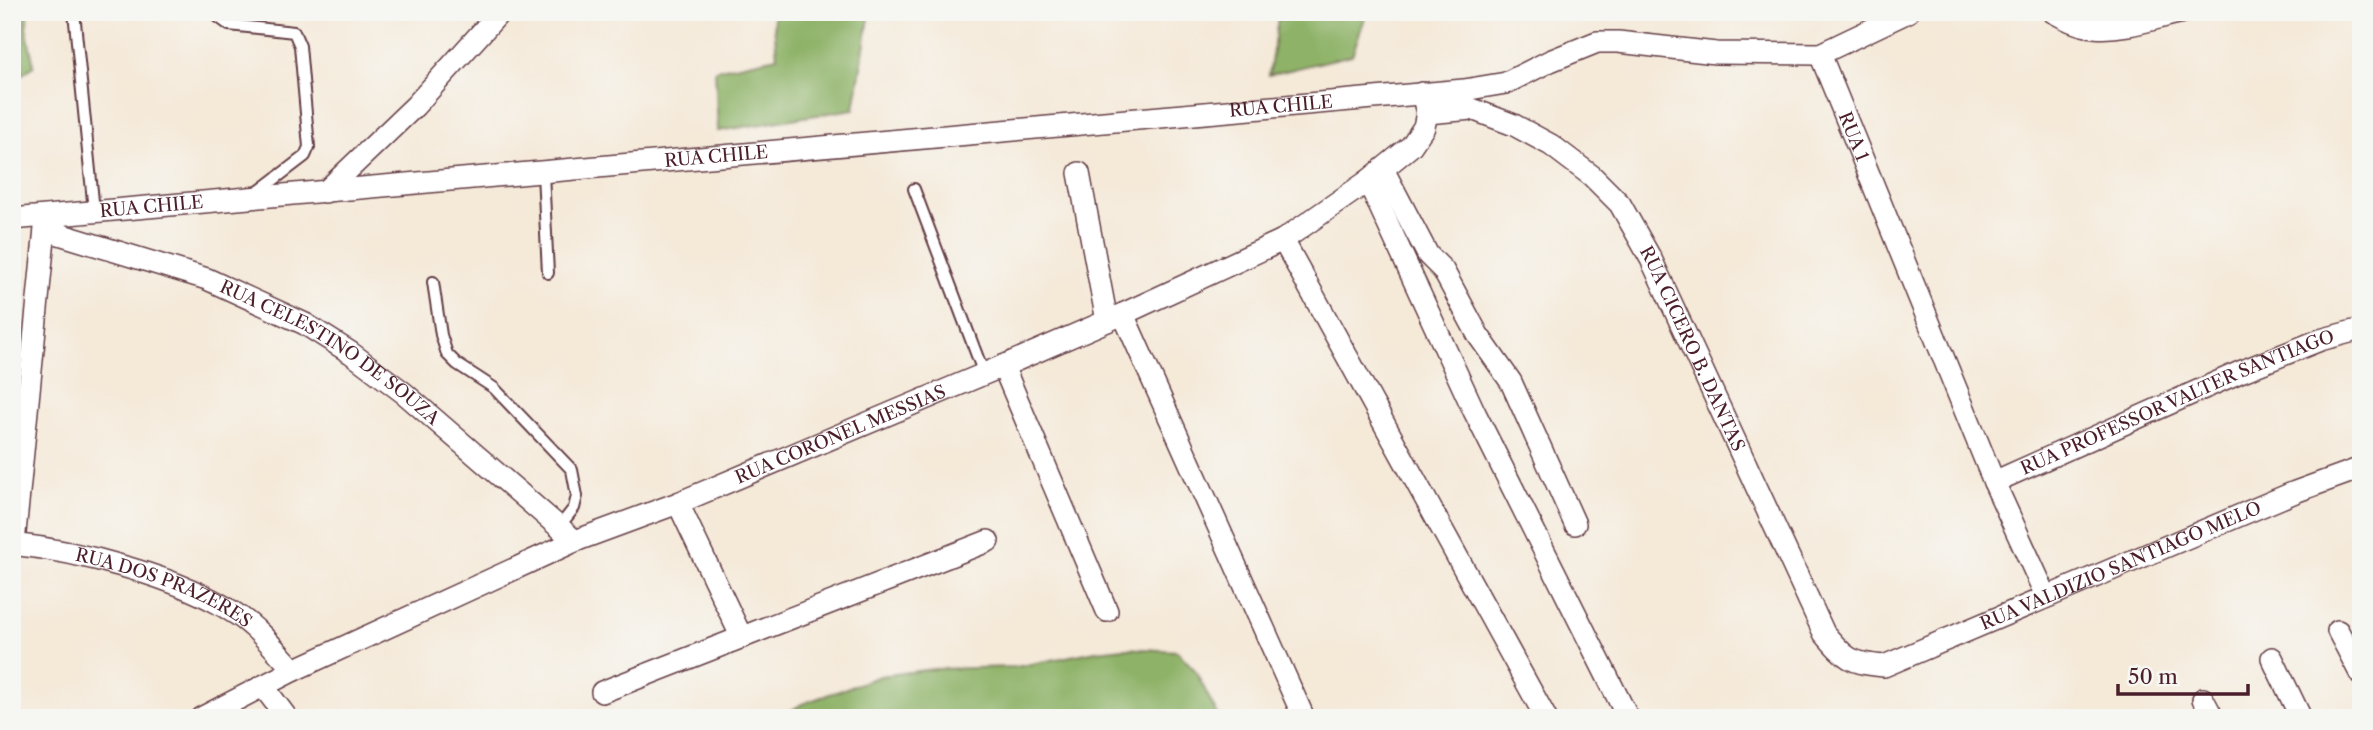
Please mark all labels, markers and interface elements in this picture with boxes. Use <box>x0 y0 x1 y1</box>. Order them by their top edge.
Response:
street label: RUA CHILE <box>1228 91 1334 122</box>
street label: RUA 1 <box>1834 109 1874 165</box>
street label: RUA CHILE <box>663 141 769 172</box>
street label: RUA CHILE <box>99 191 204 222</box>
street label: RUA CICERO B. DANTAS <box>1635 242 1749 455</box>
street label: RUA CELESTINO DE SOUZA <box>216 275 444 430</box>
street label: RUA PROFESSOR VALTER SANTIAGO <box>2017 326 2337 480</box>
street label: RUA CORONEL MESSIAS <box>732 380 949 489</box>
street label: RUA VALDIZIO SANTIAGO MELO <box>1977 497 2264 635</box>
street label: RUA DOS PRAZERES <box>73 544 256 632</box>
scale bar <box>2118 653 2247 697</box>
text: 50 m <box>2128 664 2178 689</box>

